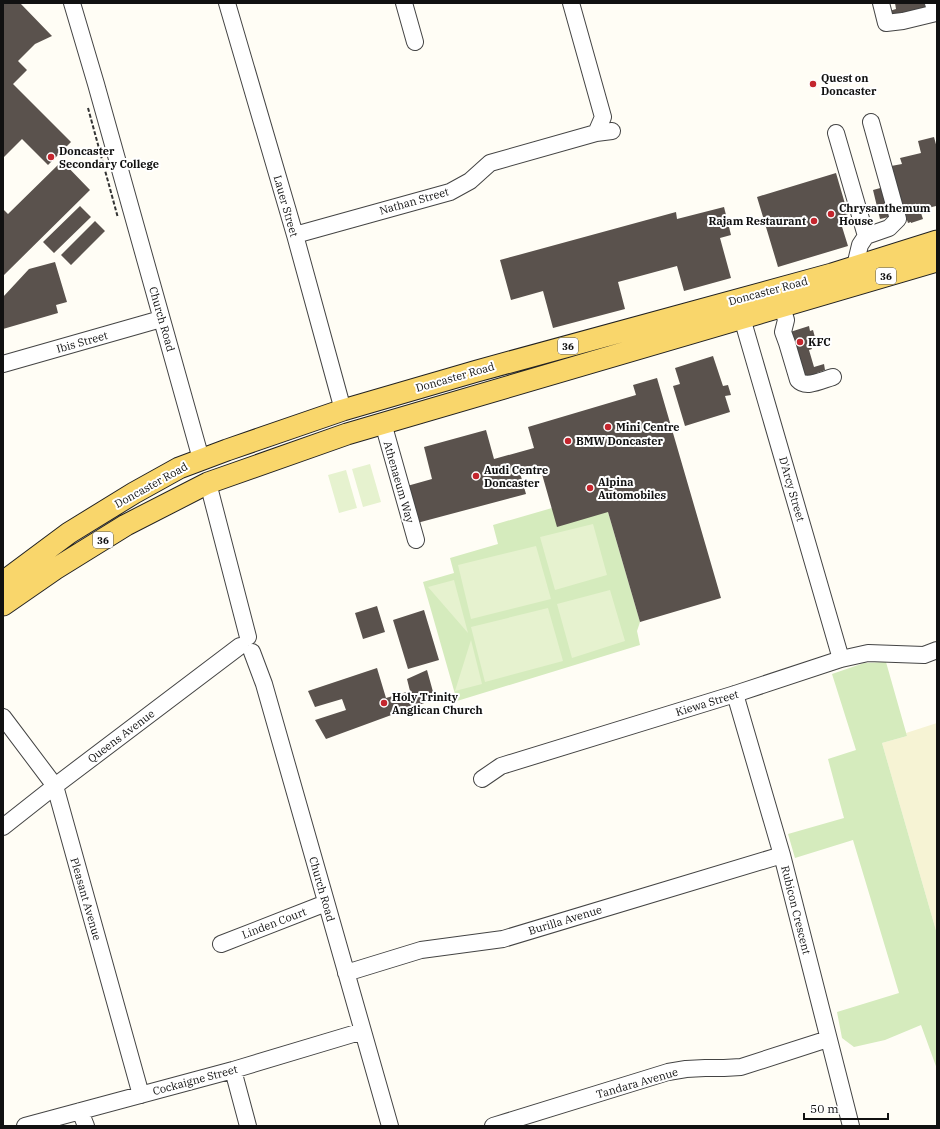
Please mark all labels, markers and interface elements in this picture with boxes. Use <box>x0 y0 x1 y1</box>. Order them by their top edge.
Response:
place label: Quest on Doncaster <box>821 71 877 98</box>
marker: Quest on Doncaster <box>808 79 818 89</box>
place label: Doncaster Secondary College <box>59 144 159 171</box>
marker: Doncaster Secondary College <box>46 152 56 162</box>
street label: Lauer Street <box>271 174 302 239</box>
street label: Nathan Street <box>378 184 450 218</box>
place label: Chrysanthemum House <box>839 201 931 228</box>
marker: Chrysanthemum House <box>826 209 836 219</box>
place label: Rajam Restaurant <box>708 214 806 228</box>
marker: Rajam Restaurant <box>809 216 819 226</box>
road number: 36 <box>876 268 896 284</box>
street label: Doncaster Road <box>727 274 809 308</box>
street label: Church Road <box>146 285 178 353</box>
street label: Ibis Street <box>55 328 109 356</box>
place label: KFC <box>808 335 831 349</box>
marker: KFC <box>795 337 805 347</box>
road number: 36 <box>558 338 578 354</box>
street label: Doncaster Road <box>414 359 496 395</box>
place label: Mini Centre <box>616 420 680 434</box>
marker: Mini Centre <box>603 422 613 432</box>
place label: BMW Doncaster <box>576 434 663 448</box>
marker: BMW Doncaster <box>563 436 573 446</box>
street label: Athenaeum Way <box>381 439 417 525</box>
street label: D'Arcy Street <box>776 455 808 523</box>
street label: Doncaster Road <box>112 459 190 511</box>
place label: Audi Centre Doncaster <box>484 463 548 490</box>
marker: Audi Centre Doncaster <box>471 471 481 481</box>
place label: Alpina Automobiles <box>598 475 667 502</box>
marker: Alpina Automobiles <box>585 483 595 493</box>
road number: 36 <box>93 532 113 548</box>
street label: Kiewa Street <box>674 687 740 719</box>
place label: Holy Trinity Anglican Church <box>392 690 483 717</box>
marker: Holy Trinity Anglican Church <box>379 698 389 708</box>
street label: Queens Avenue <box>85 706 157 766</box>
street label: Church Road <box>306 855 338 923</box>
street label: Pleasant Avenue <box>67 856 105 942</box>
street label: Rubicon Crescent <box>778 864 814 956</box>
street label: Burilla Avenue <box>527 902 604 938</box>
street label: Linden Court <box>240 904 308 942</box>
street label: Cockaigne Street <box>151 1062 239 1098</box>
street label: Tandara Avenue <box>594 1065 680 1101</box>
scale bar <box>804 1095 888 1121</box>
text: 50 m <box>810 1101 839 1116</box>

